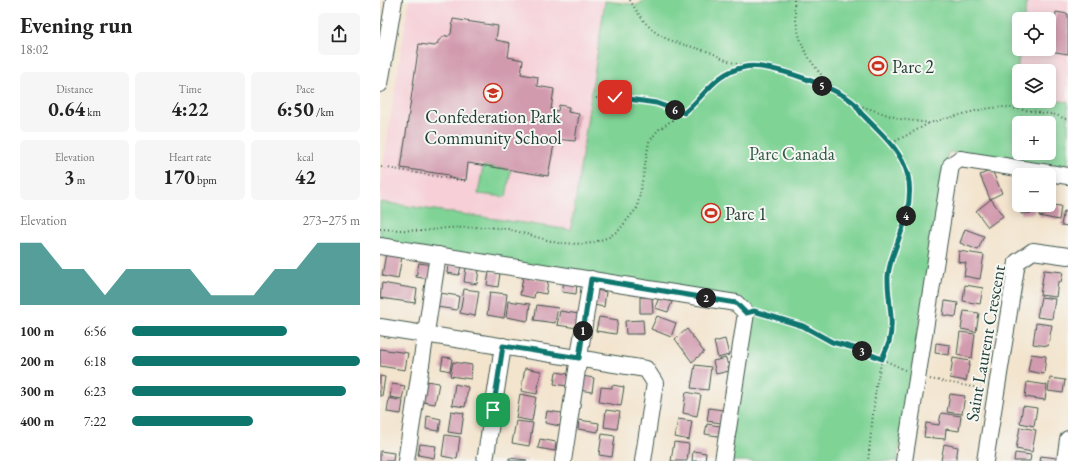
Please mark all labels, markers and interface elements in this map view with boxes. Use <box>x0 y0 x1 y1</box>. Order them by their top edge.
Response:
text: Evening run <box>20 11 133 40</box>
map controls <box>1012 12 1056 212</box>
button: locate <box>1012 12 1056 56</box>
button: share <box>318 13 360 55</box>
text: 18:02 <box>20 41 48 58</box>
sports icon: Parc 2 <box>867 55 889 77</box>
place label: Parc 2 <box>892 55 934 78</box>
button: layers <box>1012 64 1056 108</box>
pin: 5 <box>812 76 832 96</box>
text: 5 <box>819 79 825 93</box>
pin <box>598 80 632 114</box>
text: Distance <box>56 82 93 96</box>
text: Time <box>179 82 201 96</box>
text: Pace <box>296 82 315 96</box>
school or university icon: Confederation Park Community School <box>482 82 504 104</box>
icon: check <box>604 86 626 108</box>
text: 0.64 <box>48 96 85 122</box>
text: 4:22 <box>171 96 209 122</box>
text: 6:50 <box>276 96 314 122</box>
pin: 6 <box>665 100 685 120</box>
text: 6 <box>672 103 678 117</box>
text: km <box>85 105 101 119</box>
text: /km <box>314 105 334 119</box>
place label: Confederation Park Community School <box>424 105 562 149</box>
button: + <box>1012 116 1056 160</box>
park label: Parc Canada <box>749 142 836 165</box>
text: Elevation <box>55 150 94 164</box>
text: Heart rate <box>169 150 211 164</box>
text: kcal <box>297 150 314 164</box>
text: 3 <box>64 164 75 190</box>
text: 170 <box>163 164 195 190</box>
text: 42 <box>295 164 316 190</box>
button: − <box>1012 168 1056 212</box>
text: m <box>75 173 85 187</box>
text: bpm <box>195 173 217 187</box>
sports icon: Parc 1 <box>700 202 722 224</box>
place label: Parc 1 <box>725 202 767 225</box>
pin: 4 <box>896 206 916 226</box>
text: 4 <box>903 209 909 223</box>
text: Elevation <box>20 212 67 229</box>
text: 273–275 m <box>303 212 360 229</box>
street label: Saint Laurent Crescent <box>960 263 1010 423</box>
pin: 2 <box>696 288 716 308</box>
text: 2 <box>703 291 709 305</box>
pin: 1 <box>573 321 593 341</box>
text: 100 m <box>20 323 54 340</box>
text: 6:56 <box>84 323 106 340</box>
text: 1 <box>580 324 586 338</box>
pin: 3 <box>852 341 872 361</box>
text: 3 <box>859 344 865 358</box>
text: 200 m <box>20 353 54 370</box>
text: 6:18 <box>84 353 106 370</box>
text: 300 m <box>20 383 54 400</box>
text: 6:23 <box>84 383 106 400</box>
pin <box>476 393 510 427</box>
icon: arrive <box>482 399 504 421</box>
text: 400 m <box>20 413 54 430</box>
text: 7:22 <box>84 413 106 430</box>

